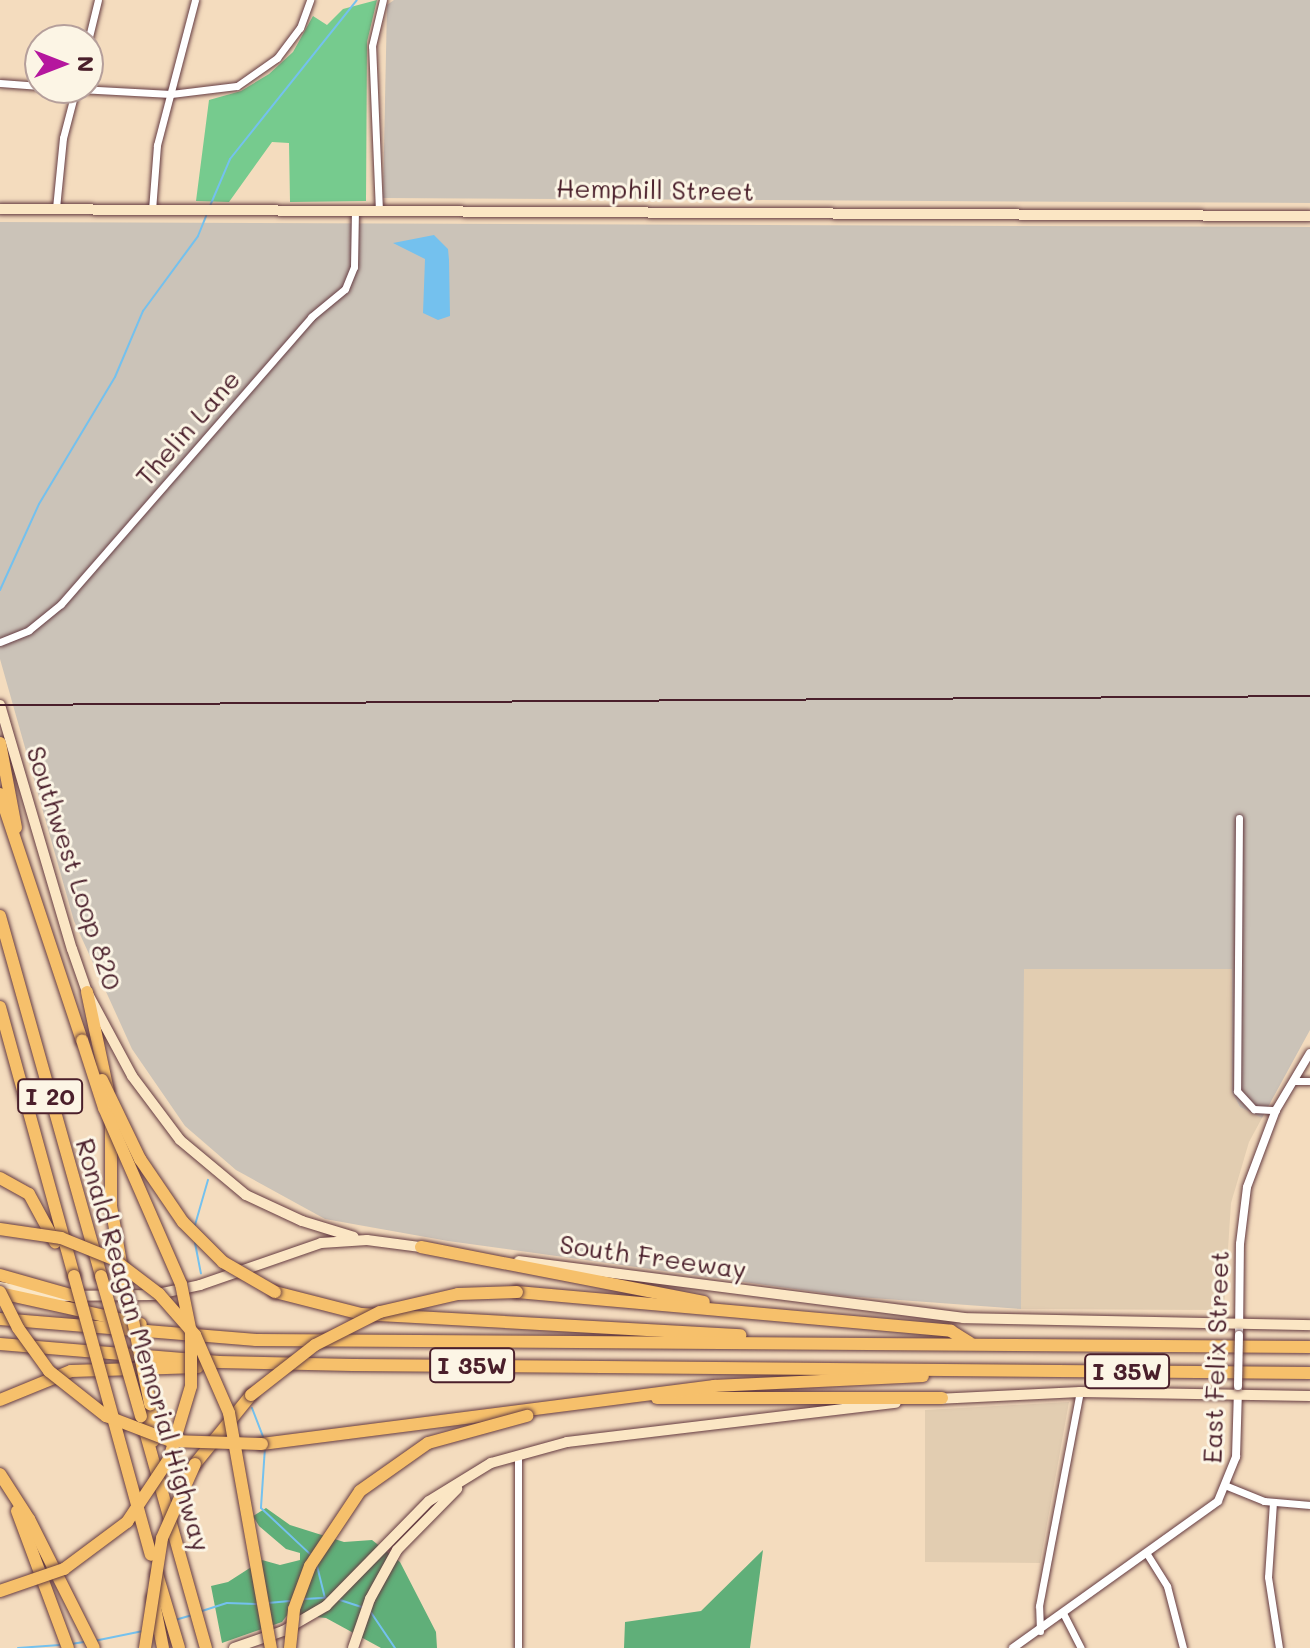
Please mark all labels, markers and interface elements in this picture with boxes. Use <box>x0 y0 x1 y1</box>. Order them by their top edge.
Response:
north arrow <box>24 24 104 104</box>
text: N <box>72 56 101 72</box>
street label: Hemphill Street <box>556 173 754 207</box>
street label: Thelin Lane <box>129 364 247 492</box>
street label: Southwest Loop 820 <box>20 742 128 994</box>
road number: I 20 <box>16 1076 84 1116</box>
street label: Ronald Reagan Memorial Highway <box>69 1135 217 1555</box>
street label: South Freeway <box>558 1228 748 1286</box>
street label: East Felix Street <box>1197 1250 1235 1464</box>
road number: I 35W <box>428 1345 516 1385</box>
road number: I 35W <box>1083 1351 1171 1391</box>

